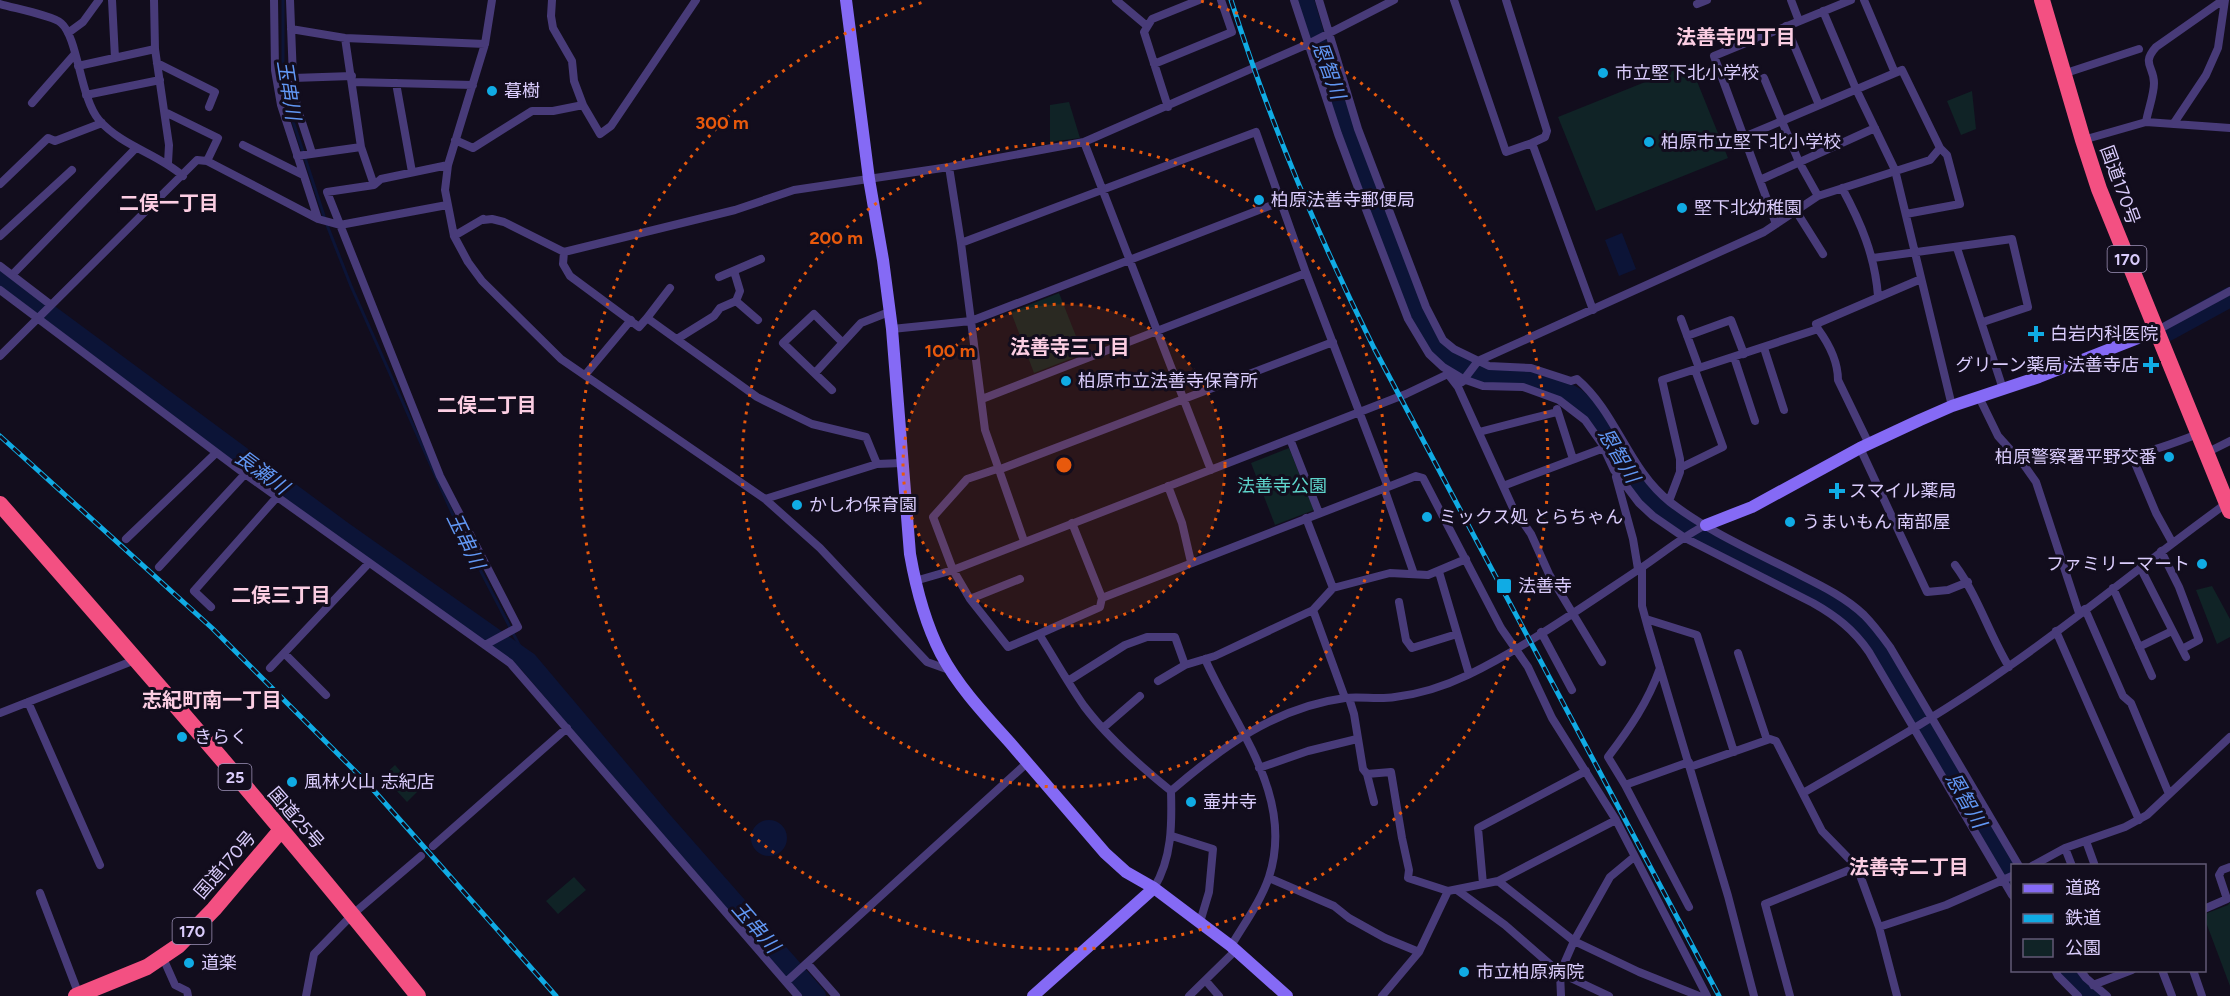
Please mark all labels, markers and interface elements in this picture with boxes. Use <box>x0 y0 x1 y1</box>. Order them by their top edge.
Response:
district label: 法善寺四丁目 <box>1676 25 1796 49</box>
water label: 恩智川 <box>1307 38 1351 104</box>
water label: 玉串川 <box>272 58 306 123</box>
place label: 市立堅下北小学校 <box>1615 62 1759 84</box>
marker: 市立堅下北小学校 <box>1596 66 1610 80</box>
place label: 暮樹 <box>504 80 540 102</box>
marker: 暮樹 <box>485 84 499 98</box>
text: 300 m <box>695 112 749 134</box>
place label: 柏原市立堅下北小学校 <box>1661 131 1841 153</box>
marker: 柏原市立堅下北小学校 <box>1642 135 1656 149</box>
street label: 国道170号 <box>2096 142 2144 228</box>
place label: 柏原法善寺郵便局 <box>1271 189 1415 211</box>
district label: 二俣一丁目 <box>119 191 219 215</box>
marker: 柏原法善寺郵便局 <box>1252 193 1266 207</box>
place label: 堅下北幼稚園 <box>1694 197 1802 219</box>
marker: 堅下北幼稚園 <box>1675 201 1689 215</box>
text: 200 m <box>809 227 863 249</box>
road number: 170 <box>2108 246 2146 272</box>
place label: 白岩内科医院 <box>2050 323 2158 345</box>
marker: 白岩内科医院 <box>2027 325 2045 343</box>
district label: 法善寺三丁目 <box>1010 335 1130 359</box>
text: 100 m <box>925 340 975 362</box>
place label: グリーン薬局 法善寺店 <box>1955 354 2139 376</box>
marker: グリーン薬局 法善寺店 <box>2144 358 2158 372</box>
place label: 柏原市立法善寺保育所 <box>1078 370 1258 392</box>
marker: 柏原市立法善寺保育所 <box>1059 374 1073 388</box>
district label: 二俣二丁目 <box>437 393 537 417</box>
water label: 恩智川 <box>1593 423 1646 489</box>
water label: 長瀬川 <box>231 445 295 501</box>
place label: 柏原警察署平野交番 <box>1995 446 2157 468</box>
marker: 柏原警察署平野交番 <box>2162 450 2176 464</box>
centre of rings <box>1054 455 1074 475</box>
park label: 法善寺公園 <box>1237 475 1327 497</box>
place label: スマイル薬局 <box>1849 480 1956 502</box>
marker: スマイル薬局 <box>1830 484 1844 498</box>
place label: かしわ保育園 <box>809 494 917 516</box>
marker: かしわ保育園 <box>790 498 804 512</box>
place label: ミックス処 とらちゃん <box>1439 506 1623 528</box>
water label: 玉串川 <box>442 509 491 575</box>
marker: ミックス処 とらちゃん <box>1420 510 1434 524</box>
place label: うまいもん 南部屋 <box>1802 511 1950 533</box>
marker: うまいもん 南部屋 <box>1783 515 1797 529</box>
place label: ファミリーマート <box>2046 553 2190 575</box>
marker: ファミリーマート <box>2195 557 2209 571</box>
place label: 法善寺 <box>1518 575 1572 597</box>
marker: 法善寺 <box>1495 577 1513 595</box>
district label: 二俣三丁目 <box>231 583 331 607</box>
district label: 志紀町南一丁目 <box>142 688 282 712</box>
place label: きらく <box>194 726 248 748</box>
marker: きらく <box>175 730 189 744</box>
road number: 25 <box>218 764 252 790</box>
water label: 恩智川 <box>1941 768 1992 834</box>
place label: 風林火山 志紀店 <box>304 771 434 793</box>
marker: 風林火山 志紀店 <box>285 775 299 789</box>
street label: 国道25号 <box>263 783 329 853</box>
place label: 壷井寺 <box>1203 791 1257 813</box>
marker: 壷井寺 <box>1184 795 1198 809</box>
street label: 国道170号 <box>190 827 260 903</box>
district label: 法善寺二丁目 <box>1849 855 1969 879</box>
legend <box>2011 864 2206 972</box>
text: 道路 <box>2065 877 2101 899</box>
water label: 玉串川 <box>727 896 786 959</box>
text: 鉄道 <box>2065 907 2101 929</box>
road number: 170 <box>172 918 212 944</box>
text: 公園 <box>2065 937 2101 959</box>
place label: 道楽 <box>201 952 237 974</box>
marker: 道楽 <box>182 956 196 970</box>
place label: 市立柏原病院 <box>1476 961 1584 983</box>
marker: 市立柏原病院 <box>1457 965 1471 979</box>

